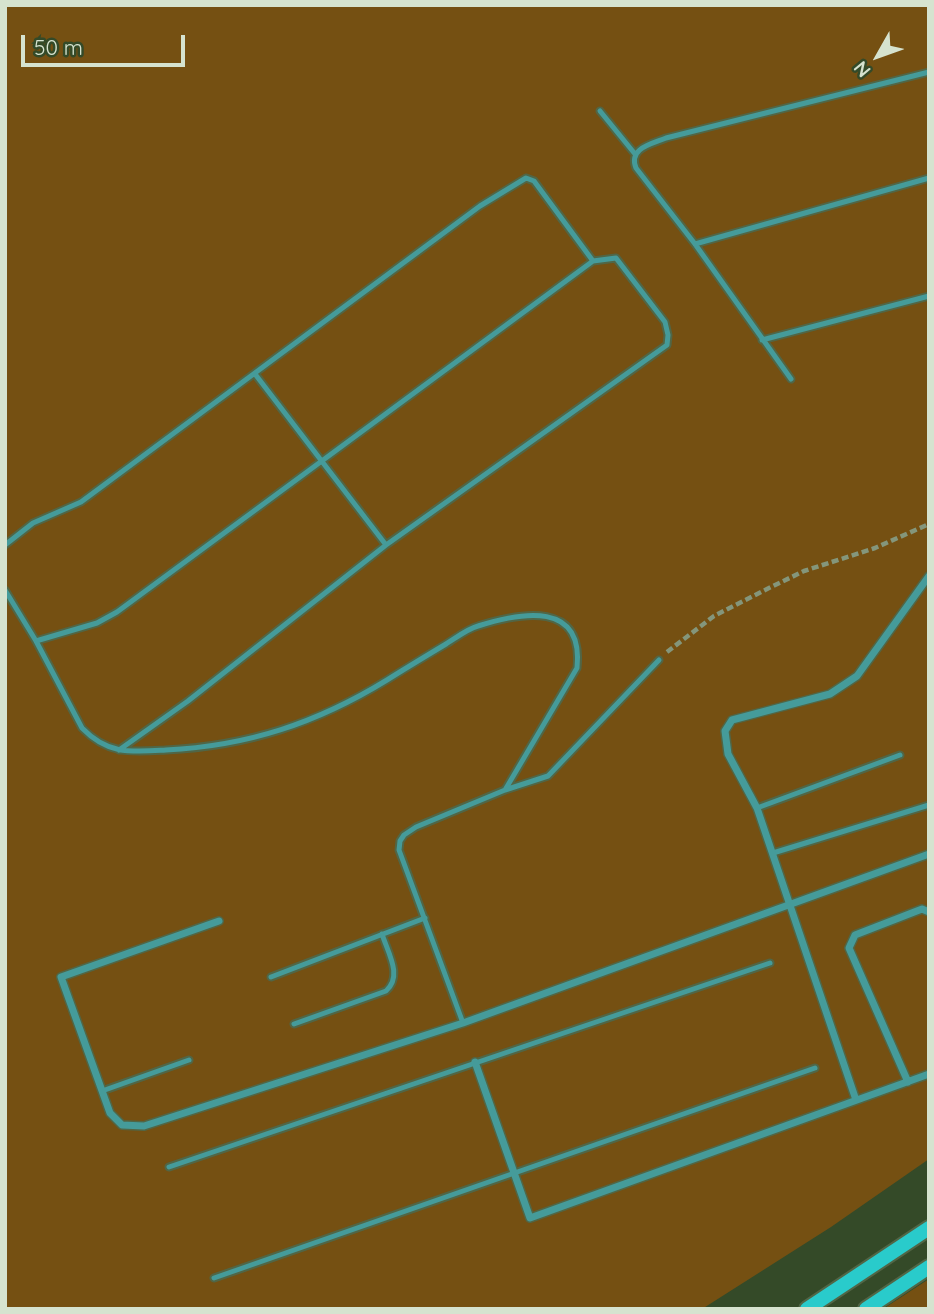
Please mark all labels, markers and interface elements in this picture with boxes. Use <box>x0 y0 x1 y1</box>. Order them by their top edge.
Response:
scale bar <box>24 21 189 65</box>
north arrow <box>843 21 913 91</box>
text: 50 m <box>34 34 83 60</box>
text: N <box>848 56 876 83</box>

